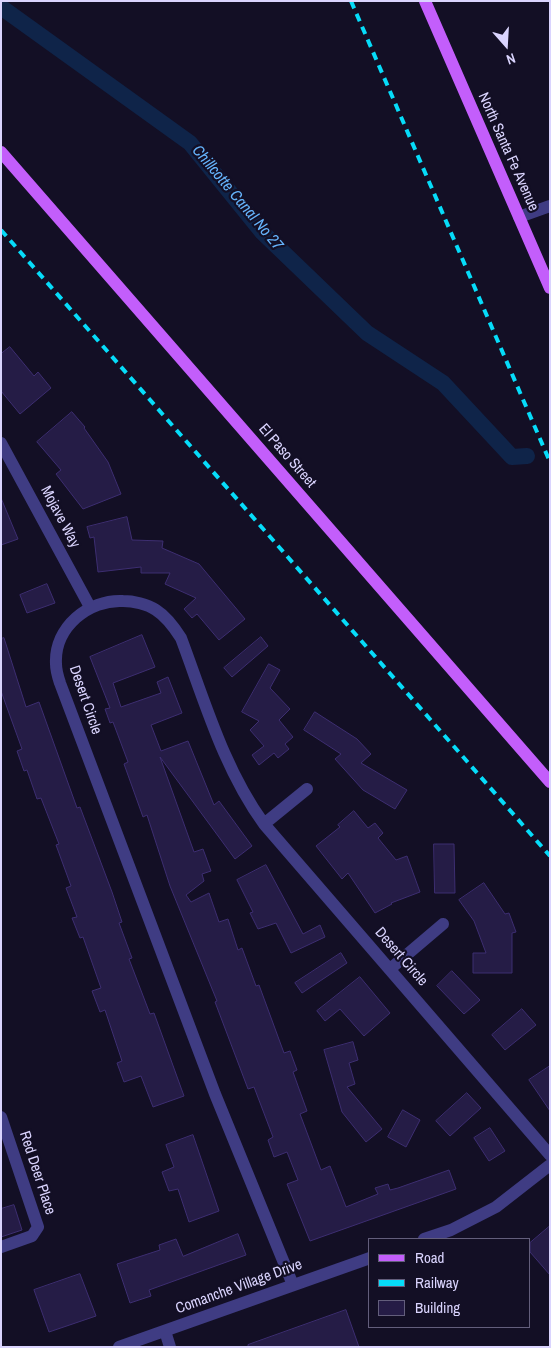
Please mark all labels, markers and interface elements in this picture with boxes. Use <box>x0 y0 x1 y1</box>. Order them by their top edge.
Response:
north arrow <box>481 20 531 70</box>
text: N <box>504 49 518 69</box>
street label: North Santa Fe Avenue <box>474 90 542 214</box>
water label: Chillcotte Canal No 27 <box>187 142 287 254</box>
street label: El Paso Street <box>254 420 320 492</box>
street label: Mojave Way <box>36 483 84 551</box>
street label: Desert Circle <box>65 663 105 737</box>
street label: Desert Circle <box>371 924 431 990</box>
street label: Red Deer Place <box>15 1129 59 1217</box>
legend <box>368 1238 531 1328</box>
text: Road <box>415 1247 444 1268</box>
street label: Comanche Village Drive <box>173 1256 305 1318</box>
text: Railway <box>415 1272 459 1293</box>
text: Building <box>415 1297 460 1318</box>

